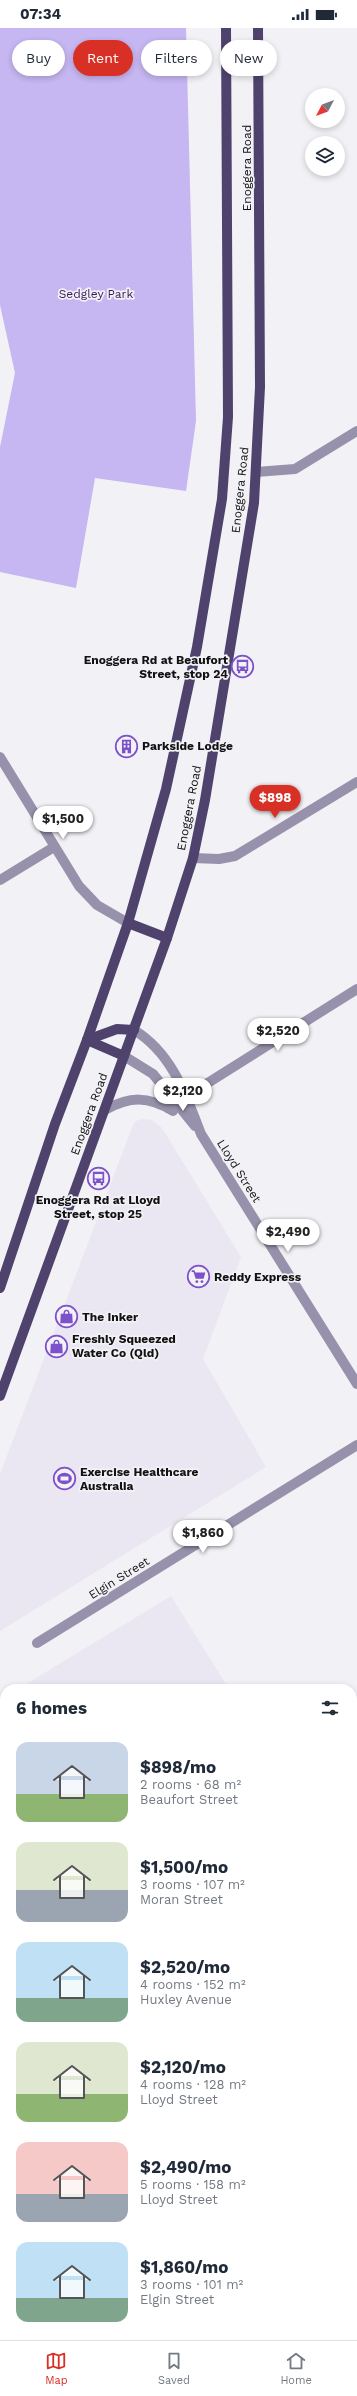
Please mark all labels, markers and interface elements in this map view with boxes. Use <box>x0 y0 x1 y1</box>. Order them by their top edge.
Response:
text: 07:34 <box>20 5 61 23</box>
chip: Buy <box>12 40 65 76</box>
chip: Rent <box>73 40 133 76</box>
chip: Filters <box>141 40 212 76</box>
chip: New <box>220 40 277 76</box>
north arrow <box>305 88 345 128</box>
map controls <box>305 88 345 176</box>
street label: Enoggera Road <box>240 125 254 211</box>
button: layers <box>305 136 345 176</box>
park label: Sedgley Park <box>59 287 134 301</box>
street label: Enoggera Road <box>229 446 251 534</box>
place label: Enoggera Rd at Beaufort Street, stop 24 <box>84 653 229 681</box>
bus stop icon: Enoggera Rd at Beaufort Street, stop 24 <box>230 654 256 680</box>
building icon: Parkside Lodge <box>113 733 139 759</box>
place label: Parkside Lodge <box>142 739 233 753</box>
street label: Enoggera Road <box>174 764 204 852</box>
pin: $898 <box>251 785 299 819</box>
text: $898 <box>259 790 291 805</box>
pin: $1,500 <box>30 806 96 840</box>
text: $1,500 <box>42 811 84 826</box>
pin: $2,520 <box>245 1018 311 1052</box>
text: $2,520 <box>256 1023 300 1038</box>
street label: Enoggera Road <box>68 1071 110 1157</box>
pin: $2,120 <box>150 1078 216 1112</box>
text: $2,120 <box>163 1083 203 1098</box>
street label: Lloyd Street <box>214 1137 264 1205</box>
bus stop icon: Enoggera Rd at Lloyd Street, stop 25 <box>85 1166 111 1192</box>
place label: Enoggera Rd at Lloyd Street, stop 25 <box>36 1193 160 1221</box>
pin: $2,490 <box>255 1219 321 1253</box>
text: $2,490 <box>266 1224 310 1239</box>
supermarket icon: Reddy Express <box>186 1264 212 1290</box>
place label: Reddy Express <box>214 1270 302 1284</box>
shop icon: The Inker <box>54 1304 80 1330</box>
place label: The Inker <box>82 1310 139 1324</box>
place label: Freshly Squeezed Water Co (Qld) <box>72 1332 176 1360</box>
shop icon: Freshly Squeezed Water Co (Qld) <box>44 1333 70 1359</box>
place label: Exercise Healthcare Australia <box>80 1465 199 1493</box>
sports icon: Exercise Healthcare Australia <box>52 1466 78 1492</box>
pin: $1,860 <box>170 1520 236 1554</box>
text: $1,860 <box>182 1525 224 1540</box>
street label: Elgin Street <box>86 1554 152 1602</box>
icon: filters <box>319 1697 341 1719</box>
text: 6 homes <box>16 1698 87 1718</box>
text: $898/mo <box>140 1757 216 1777</box>
icon: home <box>48 1758 96 1806</box>
text: 2 rooms · 68 m² <box>140 1777 241 1792</box>
text: Beaufort Street <box>140 1792 238 1807</box>
text: $1,500/mo <box>140 1857 228 1877</box>
icon: home <box>48 1858 96 1906</box>
text: 3 rooms · 107 m² <box>140 1877 245 1892</box>
text: Moran Street <box>140 1892 223 1907</box>
text: $2,520/mo <box>140 1957 230 1977</box>
icon: home <box>48 1958 96 2006</box>
text: 4 rooms · 152 m² <box>140 1977 246 1992</box>
text: Huxley Avenue <box>140 1992 232 2007</box>
text: $2,120/mo <box>140 2057 226 2077</box>
icon: home <box>48 2058 96 2106</box>
text: 4 rooms · 128 m² <box>140 2077 246 2092</box>
text: Lloyd Street <box>140 2092 218 2107</box>
text: $2,490/mo <box>140 2157 231 2177</box>
icon: home <box>48 2158 96 2206</box>
text: 5 rooms · 158 m² <box>140 2177 246 2192</box>
text: Lloyd Street <box>140 2192 218 2207</box>
text: $1,860/mo <box>140 2257 228 2277</box>
icon: home <box>48 2258 96 2306</box>
text: 3 rooms · 101 m² <box>140 2277 243 2292</box>
text: Elgin Street <box>140 2292 214 2307</box>
tab: Map <box>45 2350 68 2387</box>
tab: Saved <box>158 2350 190 2387</box>
tab: Home <box>280 2350 312 2387</box>

